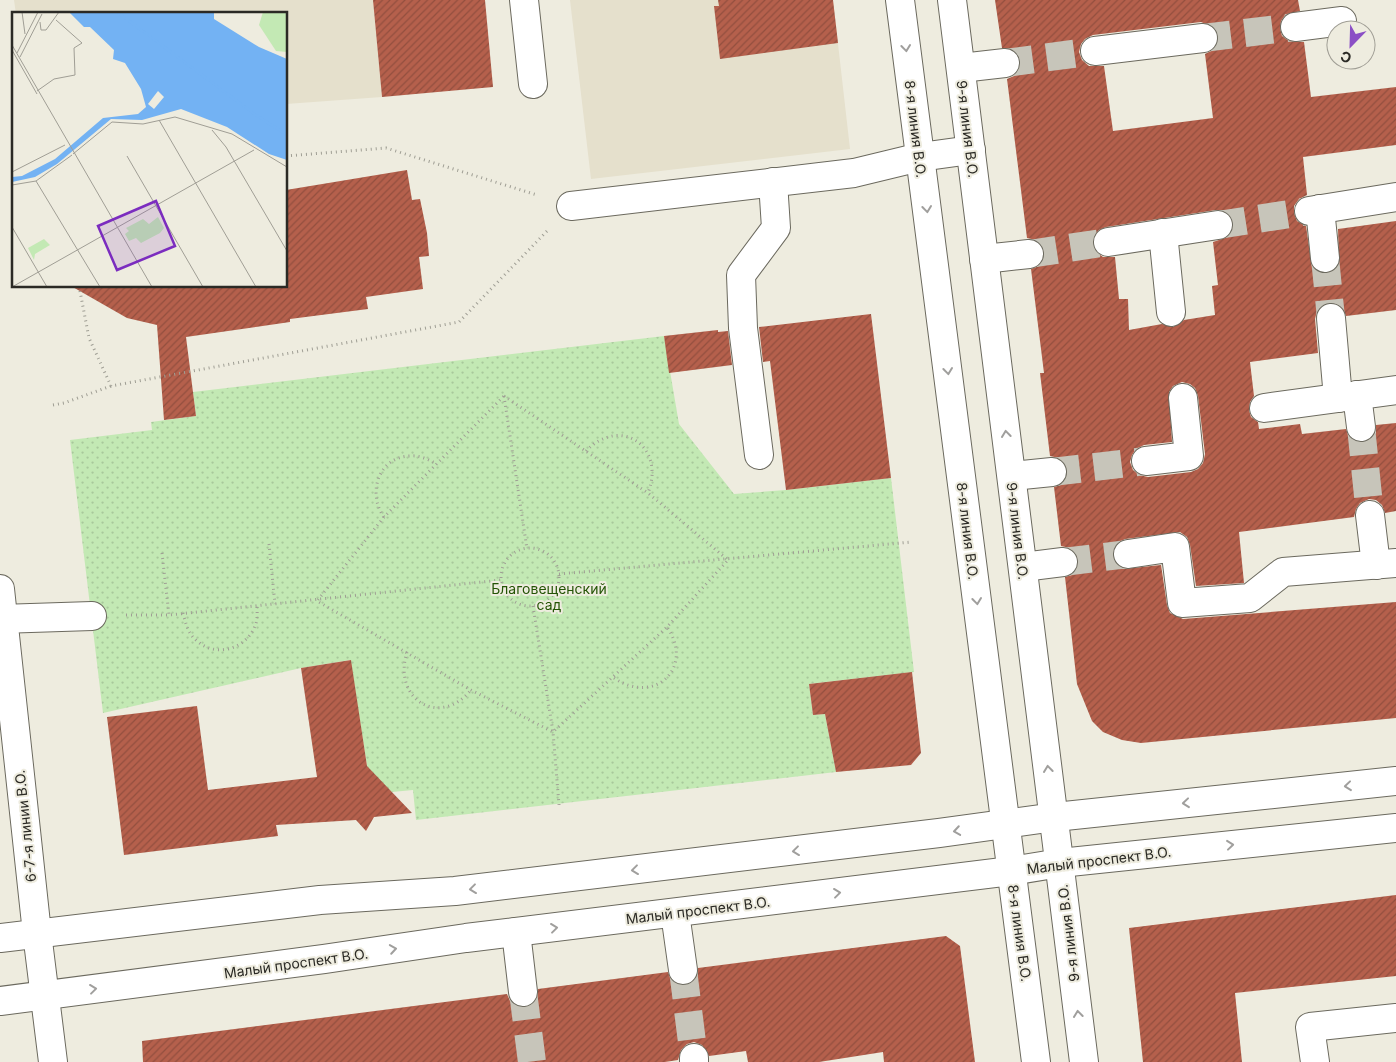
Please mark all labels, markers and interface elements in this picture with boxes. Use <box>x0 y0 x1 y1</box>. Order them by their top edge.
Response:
inset map <box>12 12 288 288</box>
north arrow <box>1326 20 1376 70</box>
one-way arrow <box>900 45 911 53</box>
text: С <box>1338 48 1354 67</box>
street label: 8-я линия В.О. <box>902 79 930 179</box>
street label: 9-я линия В.О. <box>954 79 982 179</box>
one-way arrow <box>921 206 932 214</box>
one-way arrow <box>942 366 952 375</box>
one-way arrow <box>1001 430 1012 438</box>
street label: 8-я линия В.О. <box>954 481 982 581</box>
street label: 9-я линия В.О. <box>1004 481 1032 581</box>
park label: Благовещенский сад <box>491 580 607 613</box>
one-way arrow <box>971 598 982 606</box>
one-way arrow <box>1043 765 1054 773</box>
street label: 6-7-я линии В.О. <box>11 769 39 883</box>
one-way arrow <box>1343 780 1351 791</box>
one-way arrow <box>1182 797 1190 808</box>
one-way arrow <box>953 825 962 835</box>
one-way arrow <box>1227 840 1235 851</box>
street label: Малый проспект В.О. <box>1026 843 1172 877</box>
one-way arrow <box>792 845 800 856</box>
one-way arrow <box>630 864 638 875</box>
one-way arrow <box>469 883 477 894</box>
street label: 8-я линия В.О. <box>1005 883 1035 983</box>
street label: 9-я линия В.О. <box>1054 883 1082 983</box>
one-way arrow <box>833 888 841 899</box>
street label: Малый проспект В.О. <box>625 893 771 927</box>
one-way arrow <box>550 923 558 934</box>
street label: Малый проспект В.О. <box>223 944 369 982</box>
one-way arrow <box>389 944 397 955</box>
one-way arrow <box>90 984 98 995</box>
one-way arrow <box>1073 1009 1084 1017</box>

